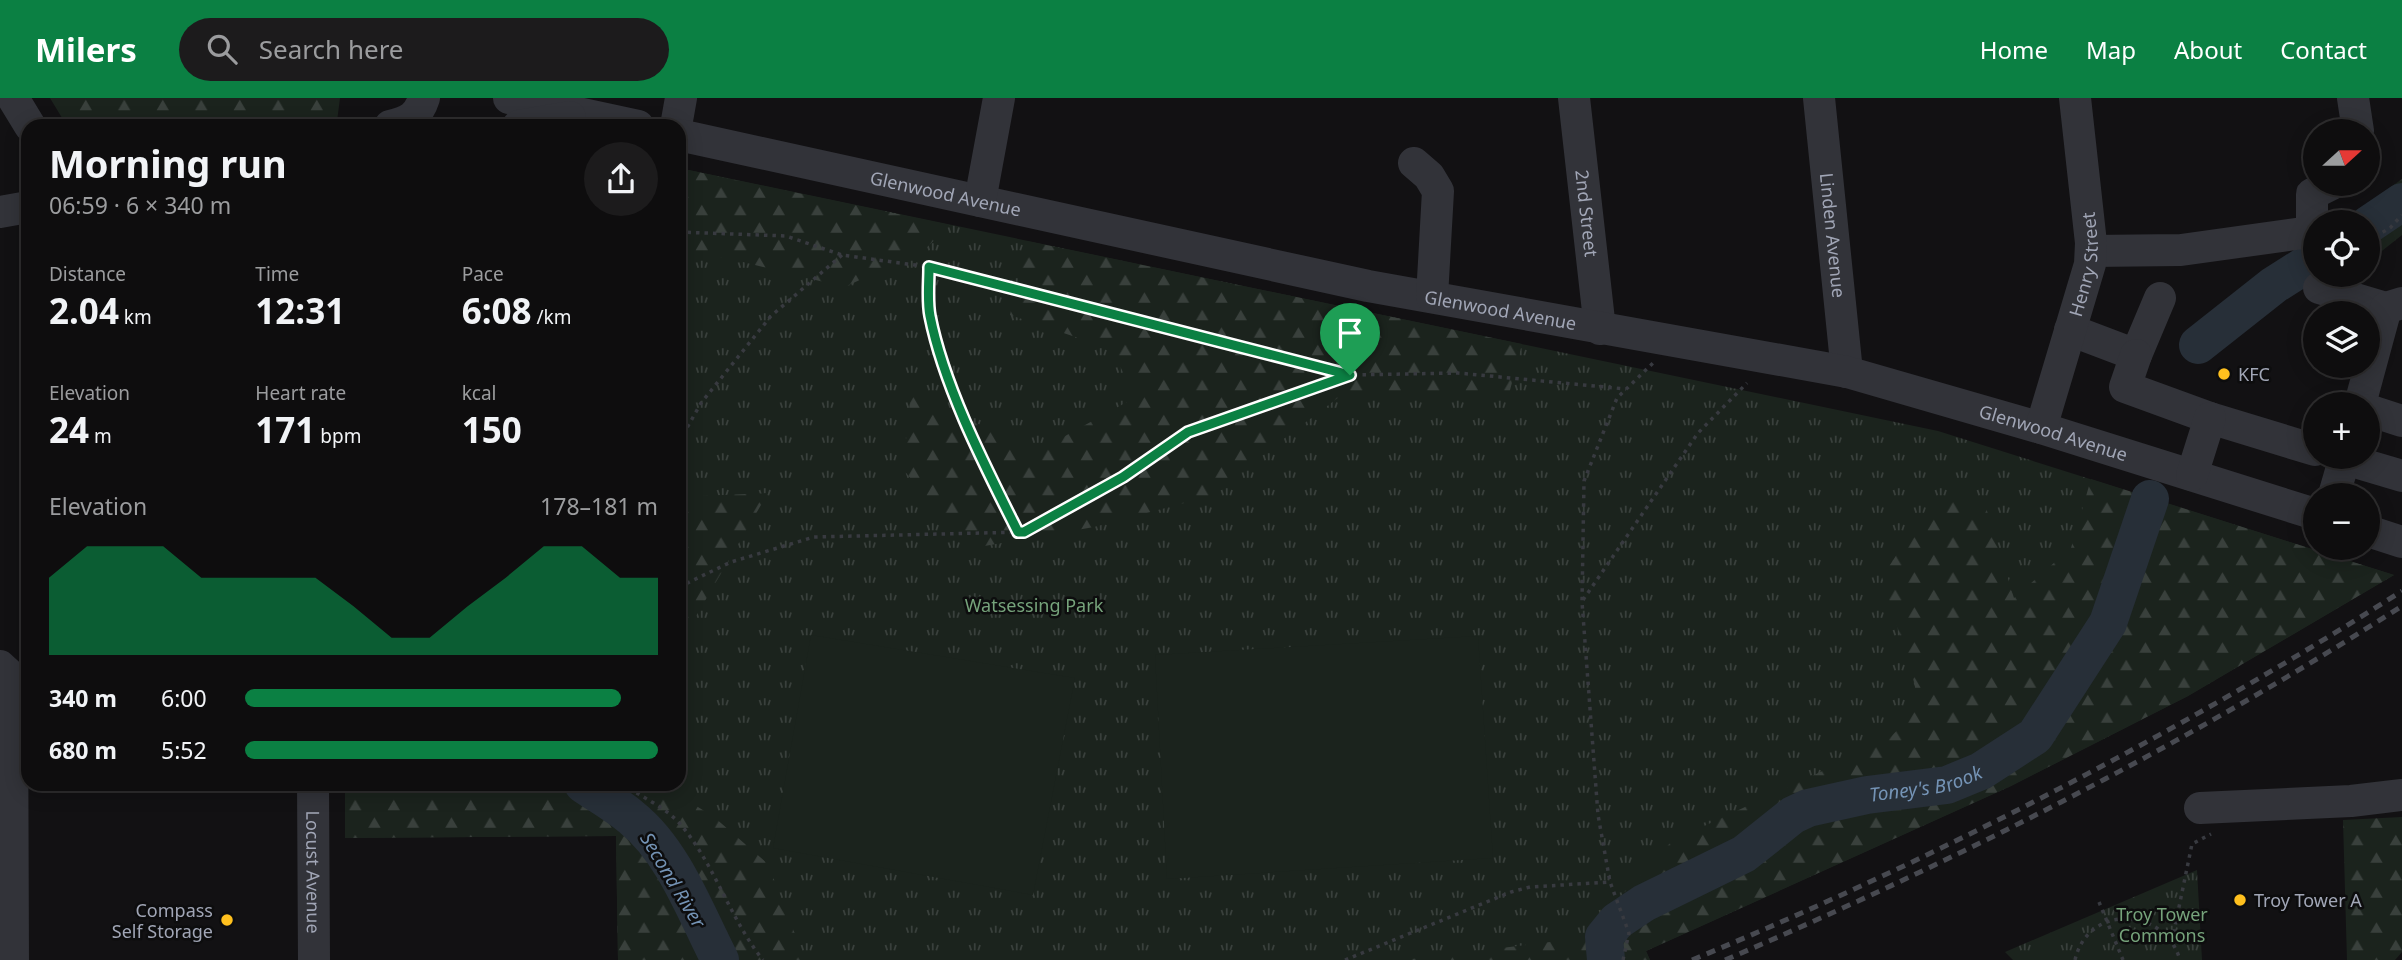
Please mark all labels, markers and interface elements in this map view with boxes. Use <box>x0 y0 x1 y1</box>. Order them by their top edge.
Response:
search box <box>179 18 669 81</box>
text: Milers <box>35 27 137 72</box>
icon: search <box>203 30 241 68</box>
text: Search here <box>259 31 404 67</box>
text: Home <box>1980 33 2048 66</box>
text: Map <box>2086 33 2136 66</box>
text: About <box>2174 33 2242 66</box>
text: Contact <box>2280 33 2367 66</box>
north arrow <box>2303 119 2380 196</box>
map controls <box>2303 119 2380 560</box>
text: Morning run <box>49 137 287 189</box>
button: share <box>584 142 658 216</box>
street label: Glenwood Avenue <box>868 165 1023 222</box>
street label: 2nd Street <box>1570 168 1604 259</box>
street label: Linden Avenue <box>1815 172 1851 299</box>
text: 06:59 · 6 × 340 m <box>49 189 231 221</box>
street label: Henry Street <box>2063 210 2103 319</box>
button: locate <box>2303 210 2380 287</box>
text: Distance <box>49 261 126 287</box>
text: Time <box>255 261 299 287</box>
text: Pace <box>462 261 504 287</box>
street label: Glenwood Avenue <box>1423 284 1578 335</box>
text: 2.04 <box>49 287 119 334</box>
text: 12:31 <box>255 287 345 334</box>
text: 6:08 <box>462 287 532 334</box>
button: layers <box>2303 301 2380 378</box>
pin <box>1320 303 1380 375</box>
text: km <box>119 304 152 330</box>
text: /km <box>532 304 571 330</box>
icon: arrive <box>1331 314 1369 352</box>
place label: KFC <box>2238 362 2270 386</box>
marker: KFC <box>2216 366 2232 382</box>
text: Elevation <box>49 380 130 406</box>
text: Heart rate <box>255 380 346 406</box>
text: kcal <box>462 380 496 406</box>
button: + <box>2303 392 2380 469</box>
street label: Glenwood Avenue <box>1976 399 2131 466</box>
text: 24 <box>49 406 89 453</box>
text: 171 <box>255 406 315 453</box>
text: 150 <box>462 406 522 453</box>
text: m <box>89 423 112 449</box>
text: bpm <box>315 423 361 449</box>
button: − <box>2303 483 2380 560</box>
text: Elevation <box>49 490 147 522</box>
text: 178–181 m <box>540 490 658 522</box>
park label: Watsessing Park <box>965 593 1104 617</box>
text: 340 m <box>49 682 117 714</box>
text: 6:00 <box>161 682 207 714</box>
text: 680 m <box>49 734 117 766</box>
text: 5:52 <box>161 734 207 766</box>
water label: Toney's Brook <box>1868 759 1986 808</box>
street label: Locust Avenue <box>301 810 326 934</box>
water label: Second River <box>634 827 712 934</box>
place label: Troy Tower A <box>2254 888 2362 912</box>
marker: Troy Tower A <box>2232 892 2248 908</box>
place label: Compass Self Storage <box>112 898 213 943</box>
park label: Troy Tower Commons <box>2116 902 2208 947</box>
marker: Compass Self Storage <box>219 912 235 928</box>

